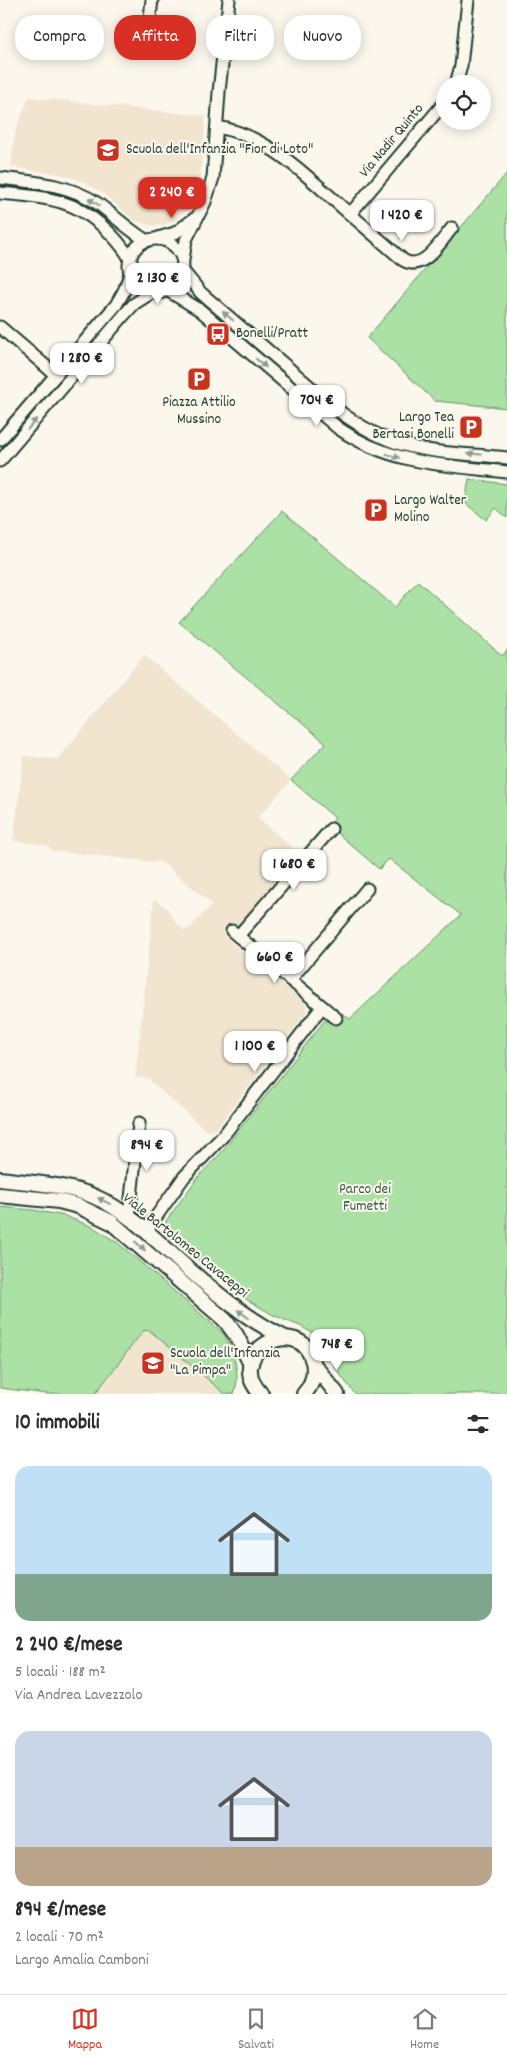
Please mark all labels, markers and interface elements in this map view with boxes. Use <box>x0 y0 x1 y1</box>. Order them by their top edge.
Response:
chip: Compra <box>15 15 104 60</box>
chip: Affitta <box>114 15 196 60</box>
chip: Filtri <box>206 15 274 60</box>
chip: Nuovo <box>284 15 361 60</box>
map controls <box>436 75 491 130</box>
button: locate <box>436 75 491 130</box>
street label: Via Nadir Quinto <box>354 99 430 183</box>
school or university icon: Scuola dell'Infanzia "Fior di Loto" <box>95 137 121 163</box>
place label: Scuola dell'Infanzia "Fior di Loto" <box>126 139 313 161</box>
pin: 2 240 € <box>126 176 218 219</box>
text: 2 240 € <box>149 181 195 204</box>
one-way arrow <box>87 197 100 206</box>
pin: 1 420 € <box>356 200 448 242</box>
text: 1 420 € <box>381 204 423 227</box>
pin: 2 130 € <box>112 262 204 305</box>
text: 2 130 € <box>137 267 179 290</box>
one-way arrow <box>222 311 235 322</box>
bus stop icon: Bonelli/Pratt <box>205 321 231 347</box>
place label: Bonelli/Pratt <box>236 323 308 345</box>
pin: 1 280 € <box>36 342 128 385</box>
text: 1 280 € <box>61 347 103 370</box>
one-way arrow <box>254 357 267 368</box>
parking icon: Piazza Attilio Mussino <box>186 366 212 392</box>
pin: 704 € <box>282 384 352 427</box>
text: 704 € <box>300 389 334 412</box>
place label: Piazza Attilio Mussino <box>162 392 236 431</box>
place label: Largo Tea Bertasi Bonelli <box>372 407 455 446</box>
parking icon: Largo Tea Bertasi Bonelli <box>458 414 484 440</box>
one-way arrow <box>26 417 37 430</box>
one-way arrow <box>467 450 483 458</box>
one-way arrow <box>385 452 400 460</box>
place label: Largo Walter Molino <box>394 490 467 529</box>
parking icon: Largo Walter Molino <box>363 497 389 523</box>
pin: 1 680 € <box>248 848 340 891</box>
text: 1 680 € <box>273 853 315 876</box>
pin: 660 € <box>240 942 310 984</box>
text: 660 € <box>257 946 294 969</box>
pin: 1 100 € <box>209 1030 301 1073</box>
text: 1 100 € <box>235 1035 275 1058</box>
pin: 894 € <box>112 1130 182 1172</box>
text: 894 € <box>131 1134 163 1157</box>
park label: Parco dei Fumetti <box>339 1179 391 1218</box>
street label: Viale Bartolomeo Cavaceppi <box>117 1188 253 1304</box>
one-way arrow <box>96 1197 111 1205</box>
one-way arrow <box>134 1240 146 1252</box>
one-way arrow <box>236 1309 250 1319</box>
pin: 748 € <box>302 1328 372 1371</box>
text: 748 € <box>321 1333 353 1356</box>
place label: Scuola dell'Infanzia "La Pimpa" <box>170 1343 281 1382</box>
school or university icon: Scuola dell'Infanzia "La Pimpa" <box>140 1350 166 1376</box>
text: 10 immobili <box>15 1409 100 1439</box>
icon: filters <box>464 1410 492 1438</box>
icon: home <box>209 1499 299 1589</box>
text: 2 240 €/mese <box>15 1631 123 1661</box>
text: 5 locali · 188 m² <box>15 1661 105 1684</box>
text: Via Andrea Lavezzolo <box>15 1684 143 1707</box>
icon: home <box>209 1764 299 1854</box>
text: 894 €/mese <box>15 1896 106 1926</box>
text: 2 locali · 70 m² <box>15 1926 104 1949</box>
text: Largo Amalia Camboni <box>15 1949 149 1972</box>
tab: Mappa <box>68 2005 102 2055</box>
tab: Salvati <box>238 2005 274 2055</box>
tab: Home <box>410 2005 439 2055</box>

